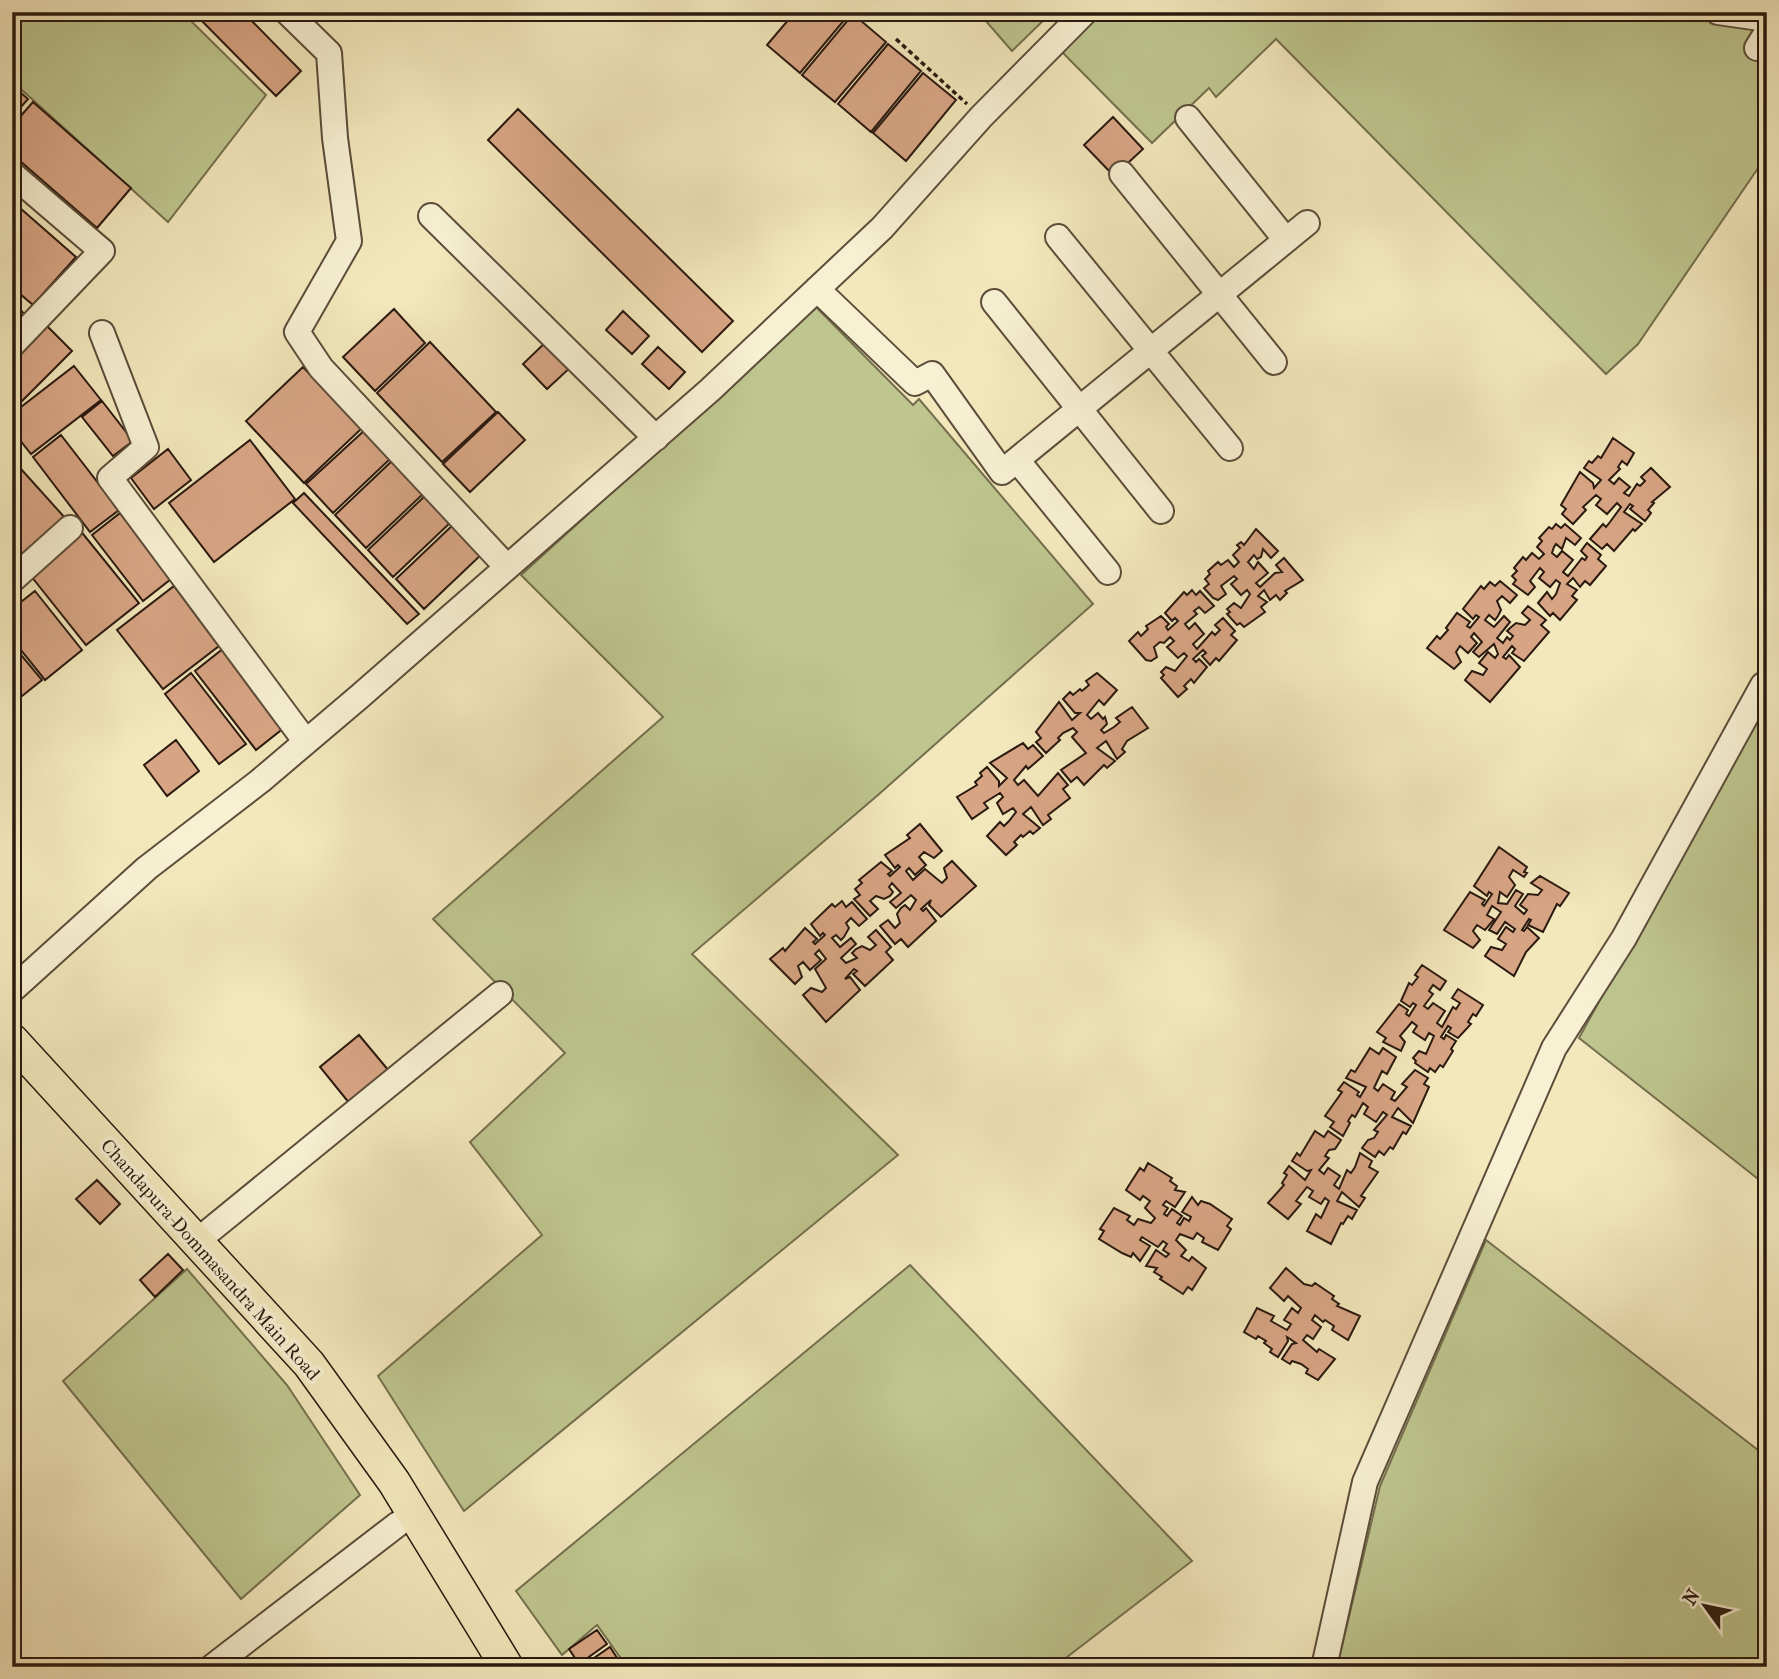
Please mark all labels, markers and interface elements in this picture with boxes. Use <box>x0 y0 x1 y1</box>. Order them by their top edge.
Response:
street label: Chandapura-Dommasandra Main Road <box>96 1135 325 1385</box>
north arrow <box>1670 1570 1740 1640</box>
text: N <box>1678 1585 1705 1609</box>

